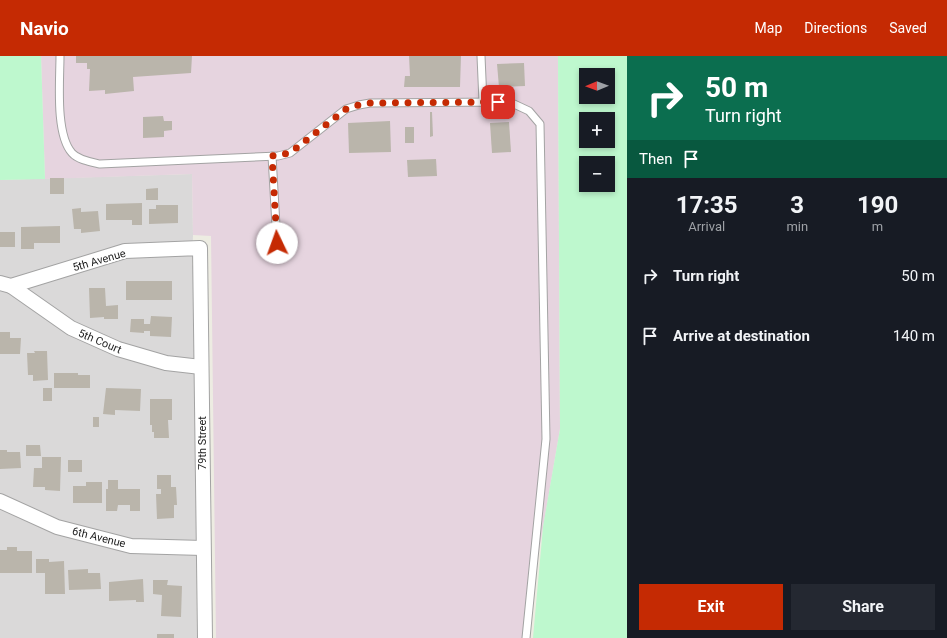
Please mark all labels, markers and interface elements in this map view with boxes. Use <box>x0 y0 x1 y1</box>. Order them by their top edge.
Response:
text: Navio <box>20 17 69 40</box>
text: Map <box>755 20 782 36</box>
text: Directions <box>804 20 867 36</box>
text: Saved <box>889 20 927 36</box>
north arrow <box>579 68 615 104</box>
map controls <box>579 68 615 192</box>
text: 50 m <box>705 71 768 104</box>
icon: right <box>639 72 691 124</box>
pin <box>481 85 515 119</box>
icon: arrive <box>487 91 509 113</box>
text: Turn right <box>705 105 782 126</box>
button: + <box>579 112 615 148</box>
icon: arrive <box>680 148 702 170</box>
text: Then <box>639 150 672 168</box>
button: − <box>579 156 615 192</box>
text: 17:35 <box>676 191 738 219</box>
text: 3 <box>790 191 804 219</box>
text: 190 <box>857 191 898 219</box>
text: Arrival <box>688 219 725 234</box>
text: min <box>786 219 808 234</box>
text: m <box>872 219 883 234</box>
position arrow <box>256 222 298 264</box>
street label: 5th Avenue <box>71 247 127 274</box>
icon: right <box>639 265 661 287</box>
text: Turn right <box>673 267 739 285</box>
text: 50 m <box>901 267 935 285</box>
icon: arrive <box>639 325 661 347</box>
street label: 5th Court <box>76 327 124 357</box>
text: Arrive at destination <box>673 327 810 345</box>
text: 140 m <box>893 327 935 345</box>
street label: 79th Street <box>196 416 209 470</box>
street label: 6th Avenue <box>71 525 127 550</box>
button: Exit <box>639 584 783 630</box>
button: Share <box>791 584 935 630</box>

